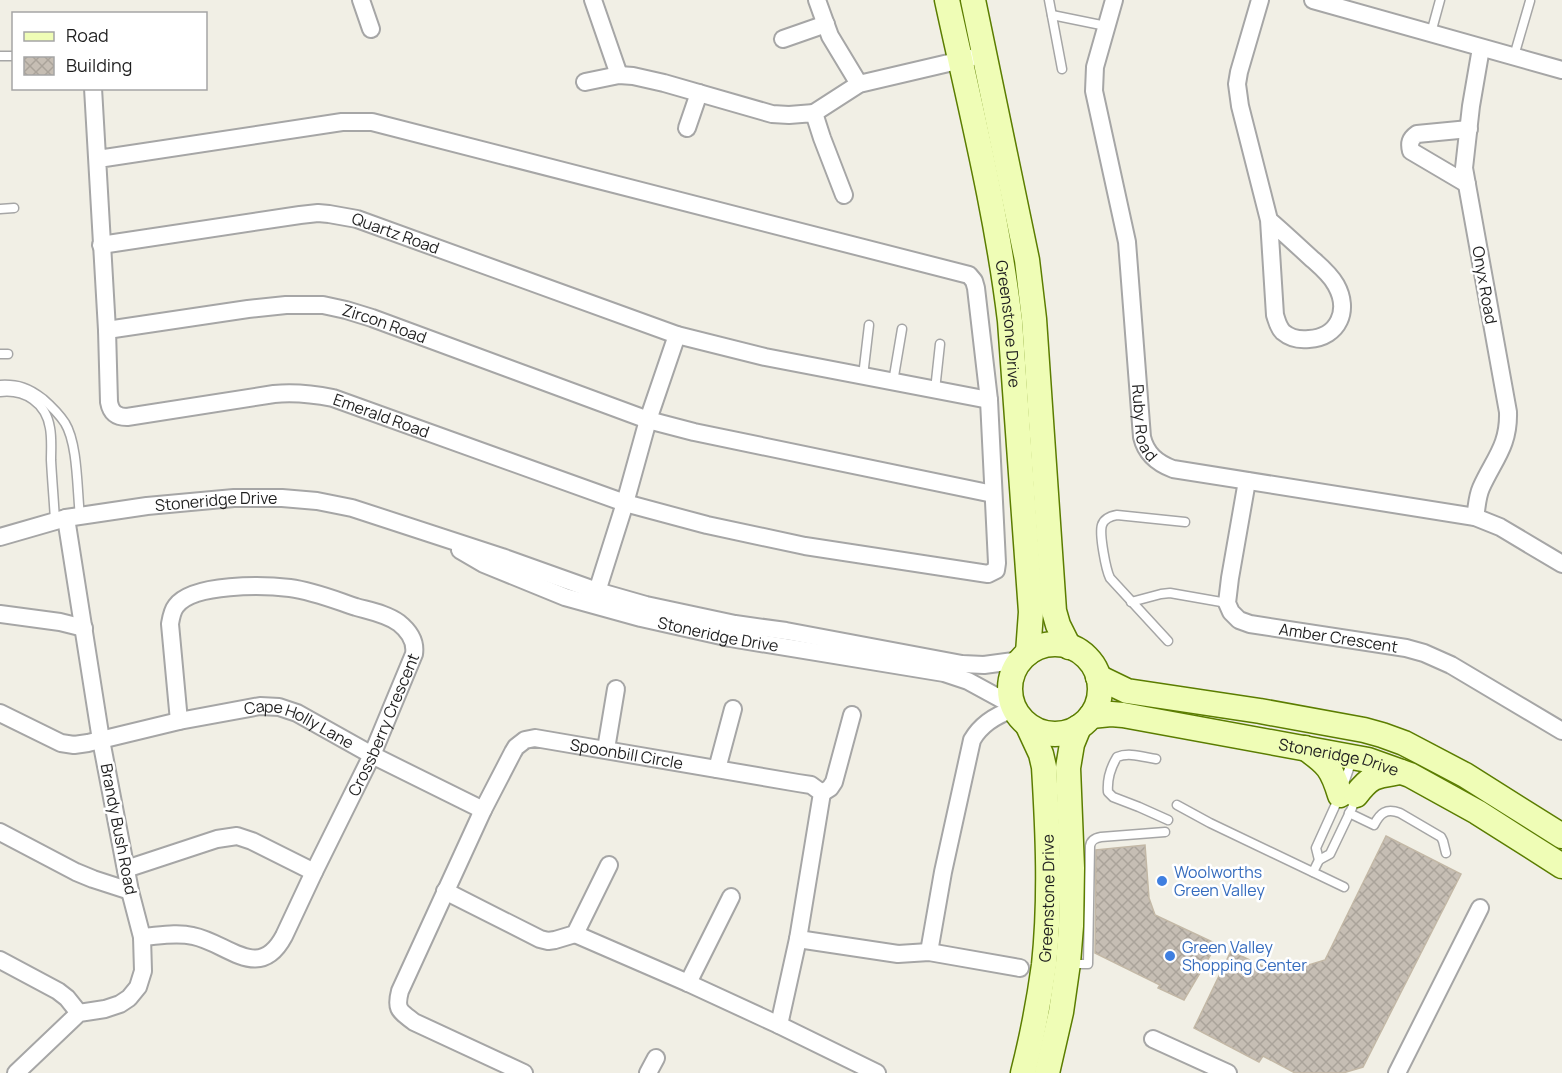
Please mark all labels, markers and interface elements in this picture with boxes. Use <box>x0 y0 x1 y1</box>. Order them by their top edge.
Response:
legend <box>12 12 207 90</box>
text: Road <box>66 23 109 47</box>
text: Building <box>66 53 132 77</box>
street label: Quartz Road <box>349 207 443 259</box>
street label: Onyx Road <box>1467 244 1503 326</box>
street label: Greenstone Drive <box>990 258 1026 389</box>
street label: Zircon Road <box>340 299 430 348</box>
street label: Ruby Road <box>1127 383 1163 466</box>
street label: Emerald Road <box>330 388 433 443</box>
street label: Stoneridge Drive <box>154 487 277 516</box>
street label: Stoneridge Drive <box>656 611 780 657</box>
street label: Amber Crescent <box>1277 618 1399 658</box>
street label: Crossberry Crescent <box>342 650 424 800</box>
street label: Cape Holly Lane <box>242 694 358 754</box>
street label: Spoonbill Circle <box>568 733 685 774</box>
street label: Stoneridge Drive <box>1277 733 1402 781</box>
street label: Brandy Bush Road <box>96 762 142 896</box>
street label: Greenstone Drive <box>1033 834 1059 963</box>
place label: Woolworths Green Valley <box>1174 861 1266 901</box>
marker: Woolworths Green Valley <box>1155 874 1169 888</box>
place label: Green Valley Shopping Center <box>1182 936 1307 976</box>
marker: Green Valley Shopping Center <box>1163 949 1177 963</box>

